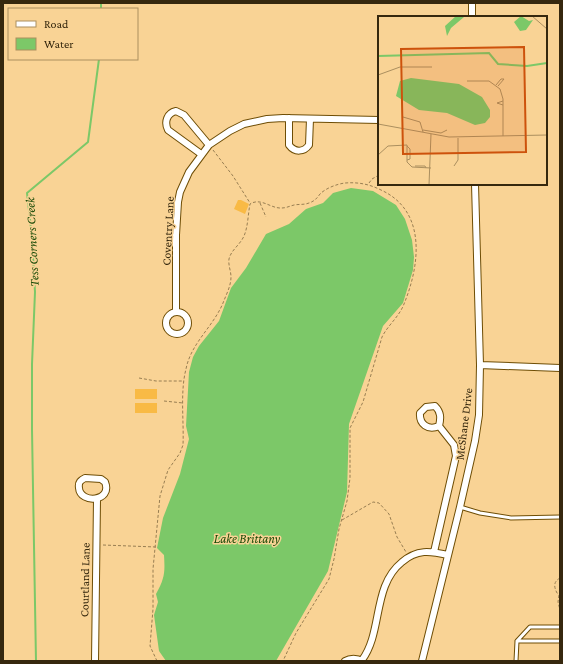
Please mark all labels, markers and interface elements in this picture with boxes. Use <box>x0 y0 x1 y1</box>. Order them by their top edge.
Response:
legend <box>8 8 138 60</box>
inset map <box>378 16 547 185</box>
text: Road <box>44 17 69 31</box>
text: Water <box>44 37 74 51</box>
water label: Tess Corners Creek <box>22 196 42 287</box>
street label: Coventry Lane <box>159 196 177 266</box>
street label: McShane Drive <box>453 387 475 461</box>
water label: Lake Brittany <box>214 531 281 546</box>
street label: Courtland Lane <box>77 543 93 617</box>

